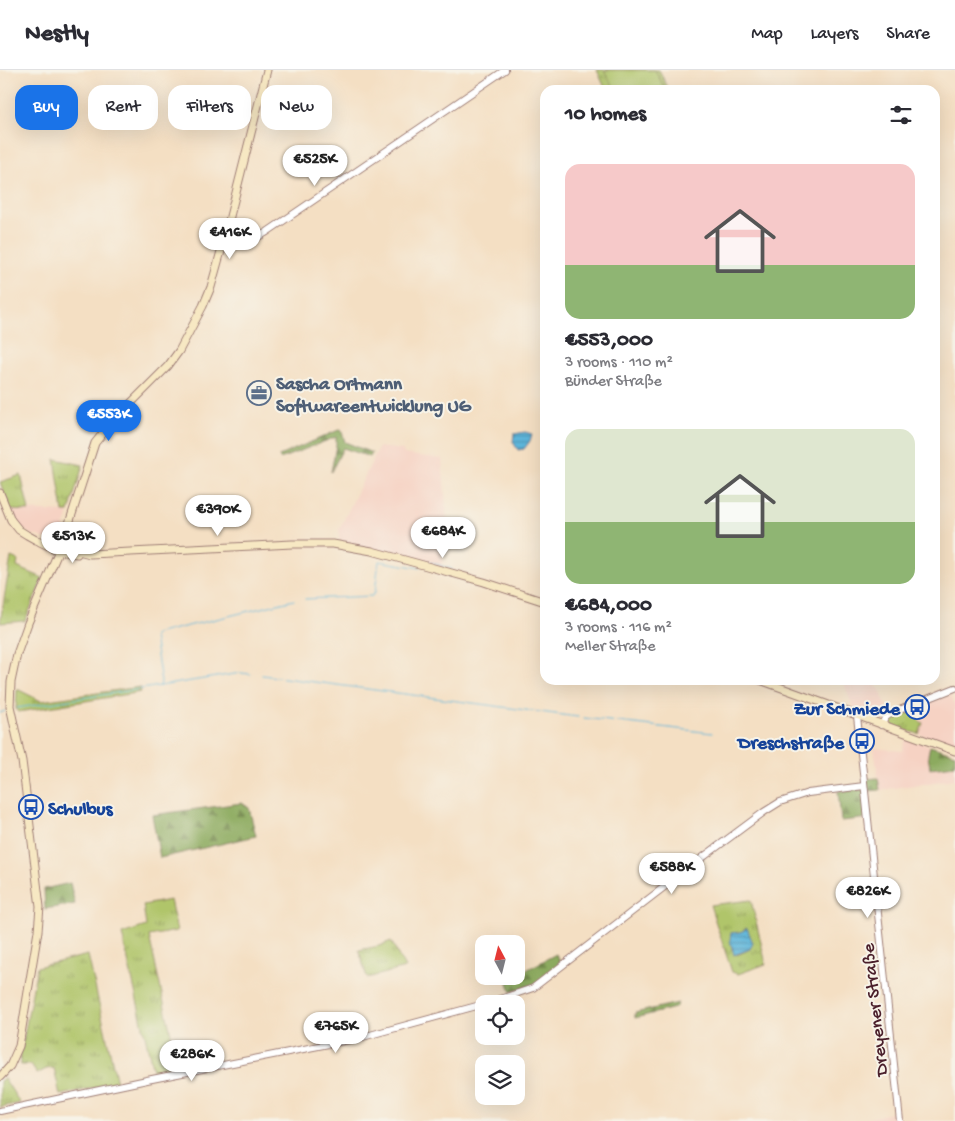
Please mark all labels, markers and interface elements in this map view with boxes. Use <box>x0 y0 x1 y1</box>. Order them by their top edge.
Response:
text: Nestly <box>25 20 89 49</box>
text: Map <box>751 24 783 45</box>
text: Layers <box>811 24 858 45</box>
text: Share <box>886 24 930 45</box>
chip: Buy <box>15 85 78 130</box>
chip: Rent <box>88 85 158 130</box>
chip: Filters <box>168 85 251 130</box>
chip: New <box>261 85 332 130</box>
icon: filters <box>887 101 915 129</box>
text: 10 homes <box>565 103 646 128</box>
pin: €525K <box>280 144 350 187</box>
text: €525K <box>293 151 337 170</box>
icon: home <box>695 196 785 286</box>
pin: €416K <box>195 218 265 260</box>
text: €416K <box>210 224 250 243</box>
text: €553,000 <box>565 329 653 354</box>
text: 3 rooms · 110 m² <box>565 354 673 373</box>
text: Bünder Straße <box>565 373 662 392</box>
place label: Sascha Ortmann Softwareentwicklung UG <box>276 374 472 419</box>
office icon: Sascha Ortmann Softwareentwicklung UG <box>246 380 272 406</box>
pin: €553K <box>74 400 144 442</box>
text: €553K <box>87 406 131 425</box>
icon: home <box>695 461 785 551</box>
pin: €390K <box>183 494 253 537</box>
text: €390K <box>196 501 240 520</box>
pin: €684K <box>408 516 478 559</box>
pin: €513K <box>38 522 108 564</box>
text: €684K <box>422 523 464 542</box>
text: €513K <box>52 528 94 547</box>
text: €684,000 <box>565 594 652 619</box>
text: 3 rooms · 116 m² <box>565 619 672 638</box>
text: Meller Straße <box>565 638 656 657</box>
bus stop icon: Zur Schmiede <box>904 694 930 720</box>
place label: Zur Schmiede <box>794 699 901 722</box>
bus stop icon: Dreschstraße <box>849 728 875 754</box>
place label: Dreschstraße <box>736 733 845 756</box>
bus stop icon: Schulbus <box>18 794 44 820</box>
place label: Schulbus <box>48 799 114 822</box>
pin: €588K <box>637 852 707 895</box>
text: €588K <box>650 859 694 878</box>
pin: €826K <box>833 876 903 919</box>
text: €826K <box>846 883 890 902</box>
north arrow <box>475 935 525 985</box>
map controls <box>475 935 525 1105</box>
street label: Dreyener Straße <box>858 942 895 1079</box>
button: locate <box>475 995 525 1045</box>
pin: €765K <box>301 1012 371 1054</box>
text: €765K <box>314 1018 358 1037</box>
pin: €286K <box>157 1040 227 1082</box>
text: €286K <box>170 1046 214 1065</box>
button: layers <box>475 1055 525 1105</box>

